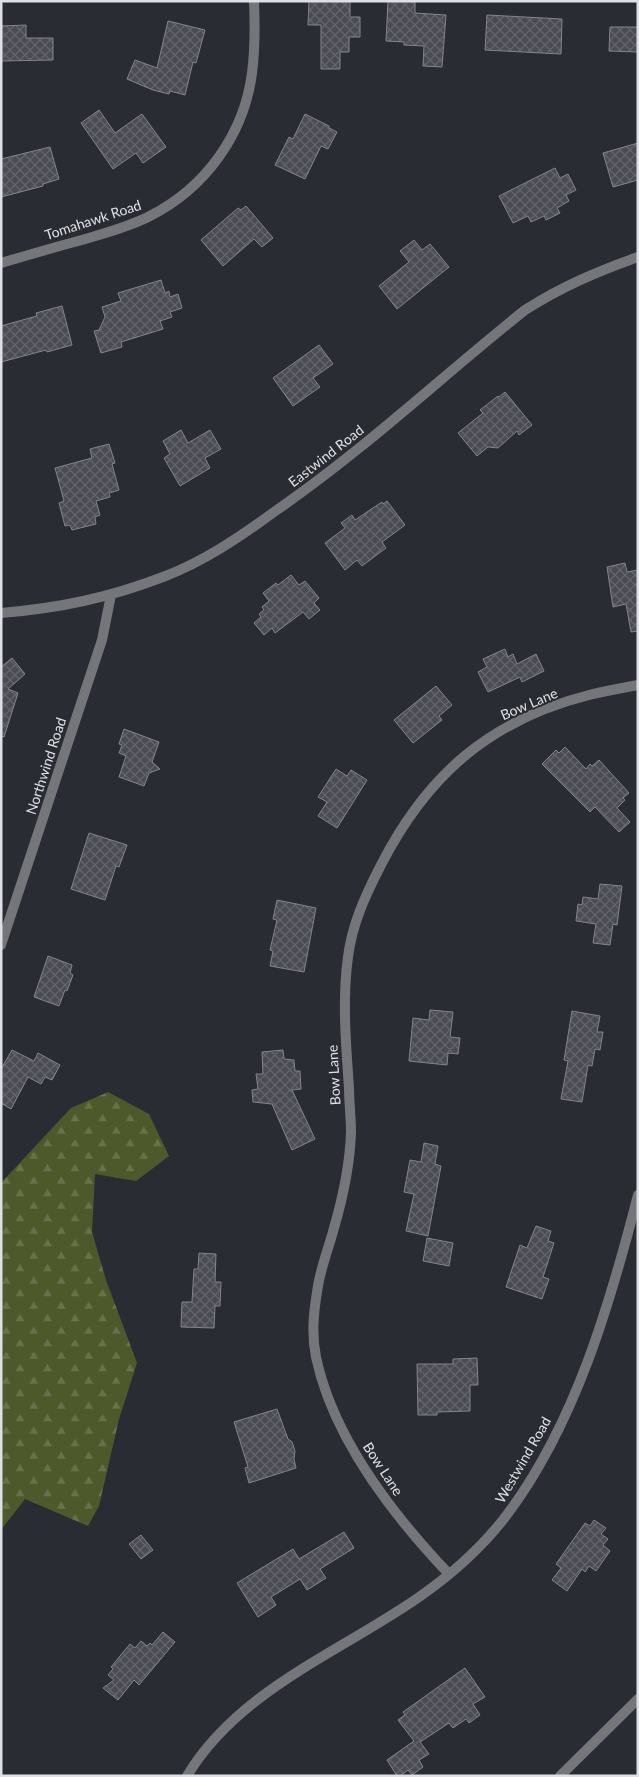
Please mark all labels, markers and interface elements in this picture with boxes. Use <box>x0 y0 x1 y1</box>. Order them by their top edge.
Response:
street label: Tomahawk Road <box>42 196 143 243</box>
street label: Eastwind Road <box>285 421 367 490</box>
street label: Bow Lane <box>498 684 560 723</box>
street label: Northwind Road <box>22 715 69 816</box>
street label: Bow Lane <box>323 1044 344 1106</box>
street label: Westwind Road <box>491 1414 554 1506</box>
street label: Bow Lane <box>360 1439 407 1499</box>

